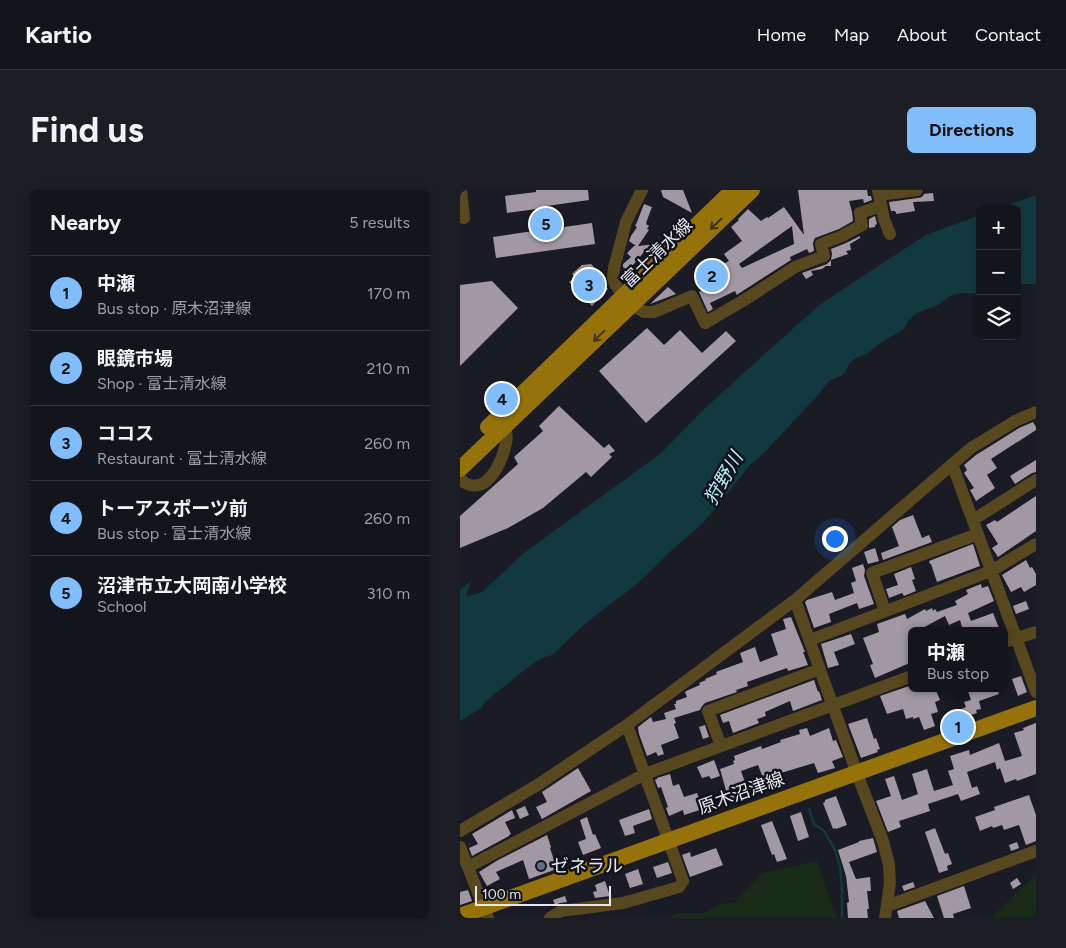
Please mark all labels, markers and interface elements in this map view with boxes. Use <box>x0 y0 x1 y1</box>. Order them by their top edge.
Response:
text: Kartio <box>25 20 92 49</box>
text: Home <box>757 24 806 46</box>
text: Map <box>834 24 869 46</box>
text: About <box>897 24 947 46</box>
text: Contact <box>975 24 1041 46</box>
button: Directions <box>907 107 1036 153</box>
text: Find us <box>30 109 144 151</box>
pin: 5 <box>530 205 562 243</box>
map controls <box>976 205 1021 340</box>
button: + <box>976 205 1021 250</box>
text: Nearby <box>50 210 121 235</box>
text: 5 results <box>349 213 410 232</box>
street label: 富士清水線 <box>617 214 697 292</box>
one-way arrow <box>710 218 723 230</box>
button: − <box>976 250 1021 295</box>
pin: 2 <box>696 257 728 295</box>
pin: 3 <box>573 266 605 304</box>
text: 中瀬 <box>97 272 135 295</box>
text: 1 <box>63 284 69 303</box>
text: 170 m <box>367 284 410 303</box>
button: layers <box>976 295 1021 340</box>
text: Bus stop · 原木沼津線 <box>97 299 251 318</box>
one-way arrow <box>594 330 606 342</box>
text: 眼鏡市場 <box>97 347 173 370</box>
text: 2 <box>61 359 71 378</box>
text: 210 m <box>367 359 410 378</box>
text: Shop · 富士清水線 <box>97 374 226 393</box>
pin: 4 <box>486 380 518 418</box>
text: ココス <box>97 422 154 445</box>
text: 3 <box>62 434 70 453</box>
text: 260 m <box>364 434 410 453</box>
water label: 狩野川 <box>699 446 749 509</box>
text: Restaurant · 富士清水線 <box>97 449 267 468</box>
text: トーアスポーツ前 <box>97 497 248 520</box>
text: 4 <box>61 509 71 528</box>
text: 260 m <box>364 509 410 528</box>
text: Bus stop · 富士清水線 <box>97 524 251 543</box>
your location <box>822 526 848 552</box>
text: 沼津市立大岡南小学校 <box>97 574 287 597</box>
text: 5 <box>61 584 71 603</box>
text: 310 m <box>367 584 410 603</box>
text: School <box>97 597 147 616</box>
popup <box>908 627 1008 692</box>
text: 中瀬 <box>927 641 965 664</box>
text: Bus stop <box>927 664 989 683</box>
pin: 1 <box>942 708 974 746</box>
street label: 原木沼津線 <box>695 767 787 819</box>
place label: ゼネラル <box>551 855 623 877</box>
marker: ゼネラル <box>535 860 547 872</box>
scale bar <box>475 883 611 906</box>
text: 100 m <box>482 886 521 903</box>

